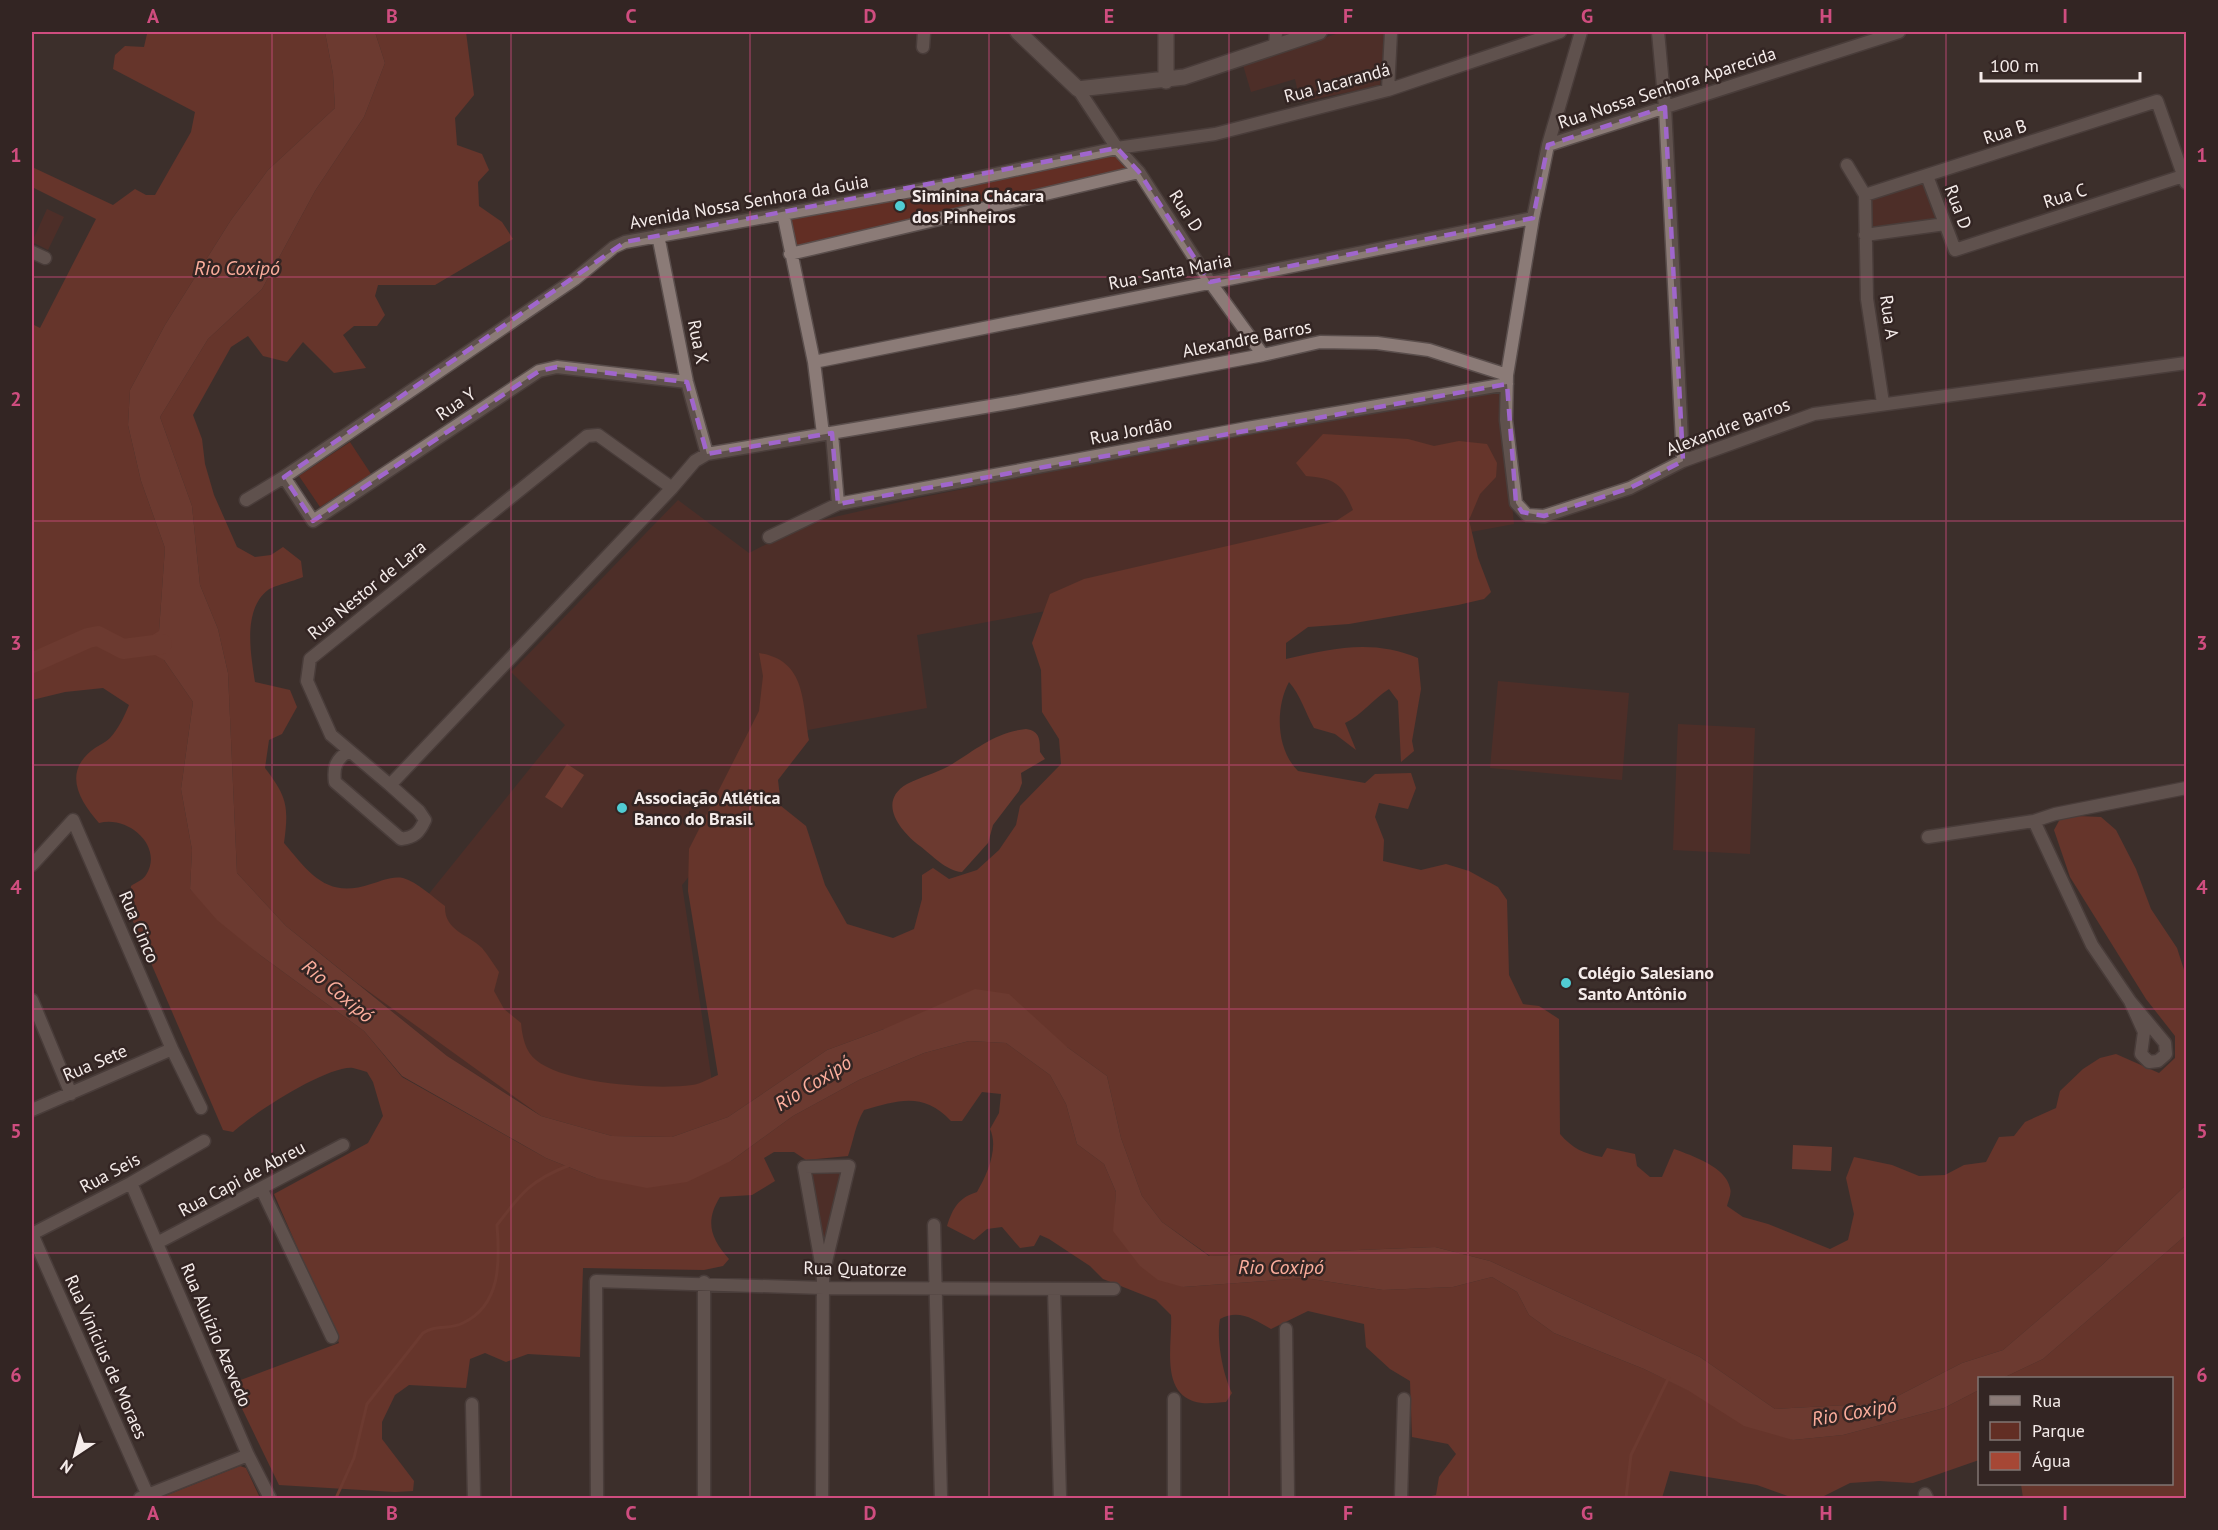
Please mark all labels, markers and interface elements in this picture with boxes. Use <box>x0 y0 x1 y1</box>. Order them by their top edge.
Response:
text: A <box>147 3 160 29</box>
text: B <box>386 3 398 29</box>
text: C <box>625 3 637 29</box>
text: D <box>864 3 877 29</box>
text: E <box>1104 3 1114 29</box>
text: F <box>1343 3 1353 29</box>
text: G <box>1581 3 1593 29</box>
text: H <box>1819 3 1833 29</box>
text: I <box>2062 3 2068 29</box>
street label: Rua Nossa Senhora Aparecida <box>1555 41 1779 134</box>
scale bar <box>1981 45 2140 83</box>
text: 100 m <box>1990 54 2039 77</box>
street label: Rua Jacarandá <box>1281 57 1392 108</box>
street label: Rua B <box>1980 114 2030 149</box>
text: 1 <box>10 142 22 168</box>
text: 1 <box>2196 142 2208 168</box>
street label: Avenida Nossa Senhora da Guia <box>628 169 870 234</box>
street label: Rua C <box>2040 178 2089 213</box>
street label: Rua D <box>1940 181 1977 232</box>
place label: Siminina Chácara dos Pinheiros <box>912 184 1044 228</box>
street label: Rua D <box>1164 185 1209 236</box>
marker: Siminina Chácara dos Pinheiros <box>893 199 907 213</box>
street label: Rua Santa Maria <box>1106 248 1234 295</box>
water label: Rio Coxipó <box>194 255 280 281</box>
street label: Rua A <box>1875 294 1904 341</box>
street label: Alexandre Barros <box>1180 315 1314 362</box>
street label: Rua X <box>683 318 714 366</box>
street label: Rua Y <box>431 382 480 425</box>
text: 2 <box>10 386 22 412</box>
text: 2 <box>2196 386 2208 412</box>
street label: Alexandre Barros <box>1662 392 1793 461</box>
street label: Rua Jordão <box>1088 411 1174 450</box>
street label: Rua Nestor de Lara <box>303 535 431 644</box>
text: 3 <box>10 630 22 656</box>
text: 3 <box>2196 630 2208 656</box>
place label: Associação Atlética Banco do Brasil <box>634 786 781 830</box>
marker: Associação Atlética Banco do Brasil <box>615 801 629 815</box>
text: 4 <box>10 874 22 900</box>
text: 4 <box>2196 874 2208 900</box>
street label: Rua Cinco <box>114 887 165 966</box>
water label: Rio Coxipó <box>297 953 379 1029</box>
place label: Colégio Salesiano Santo Antônio <box>1578 961 1714 1005</box>
marker: Colégio Salesiano Santo Antônio <box>1559 976 1573 990</box>
street label: Rua Sete <box>59 1039 130 1086</box>
water label: Rio Coxipó <box>770 1049 856 1117</box>
text: 5 <box>10 1118 22 1144</box>
text: 5 <box>2196 1118 2208 1144</box>
street label: Rua Capi de Abreu <box>174 1135 309 1222</box>
street label: Rua Seis <box>76 1147 144 1198</box>
water label: Rio Coxipó <box>1238 1254 1324 1280</box>
street label: Rua Quatorze <box>803 1256 907 1281</box>
street label: Rua Aluízio Azevedo <box>176 1259 257 1410</box>
street label: Rua Vinícius de Moraes <box>60 1271 153 1443</box>
text: 6 <box>10 1362 22 1388</box>
text: 6 <box>2196 1362 2208 1388</box>
legend <box>1978 1377 2173 1485</box>
text: Rua <box>2032 1389 2061 1412</box>
water label: Rio Coxipó <box>1809 1392 1899 1432</box>
text: Parque <box>2032 1419 2085 1442</box>
north arrow <box>45 1425 105 1485</box>
text: Água <box>2032 1449 2071 1472</box>
text: N <box>56 1456 76 1478</box>
text: A <box>147 1500 160 1526</box>
text: B <box>386 1500 398 1526</box>
text: C <box>625 1500 637 1526</box>
text: D <box>864 1500 877 1526</box>
text: E <box>1104 1500 1114 1526</box>
text: F <box>1343 1500 1353 1526</box>
text: G <box>1581 1500 1593 1526</box>
text: H <box>1819 1500 1833 1526</box>
text: I <box>2062 1500 2068 1526</box>

